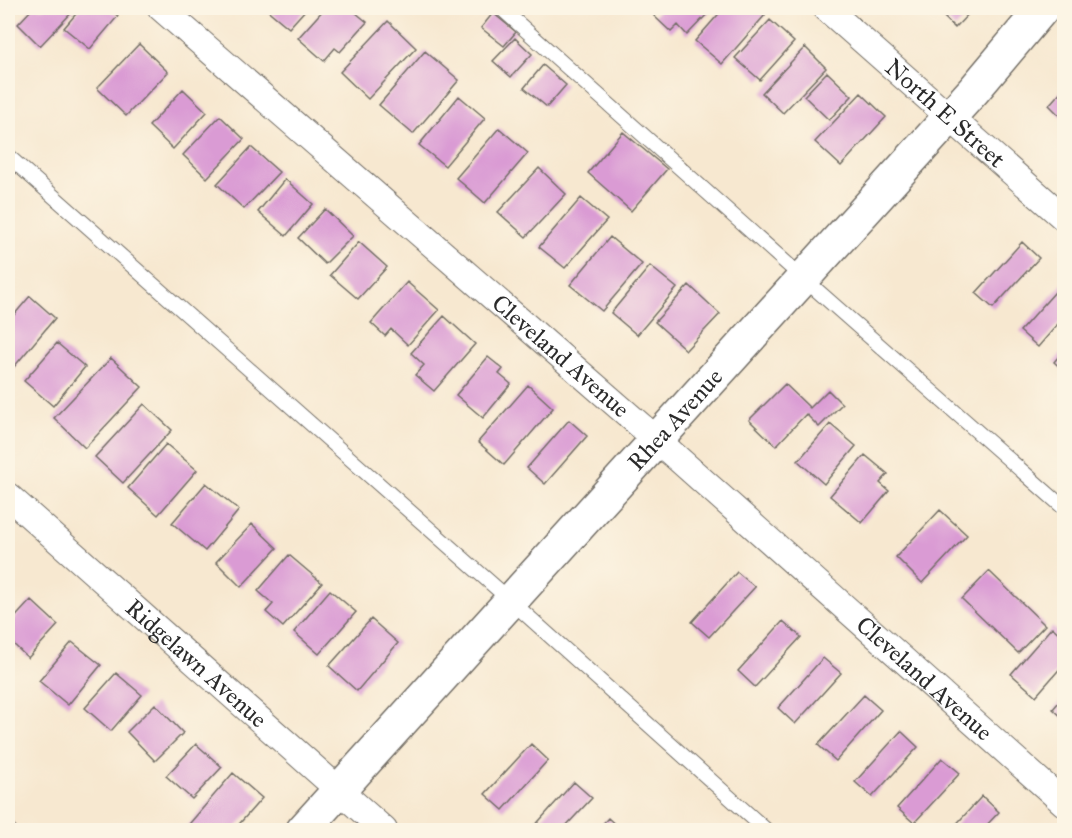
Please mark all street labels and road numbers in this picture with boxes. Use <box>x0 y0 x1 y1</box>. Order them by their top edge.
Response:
street label: North E Street <box>879 52 1012 174</box>
street label: Cleveland Avenue <box>486 288 636 424</box>
street label: Rhea Avenue <box>621 362 729 477</box>
street label: Ridgelawn Avenue <box>119 593 273 734</box>
street label: Cleveland Avenue <box>850 610 999 747</box>

